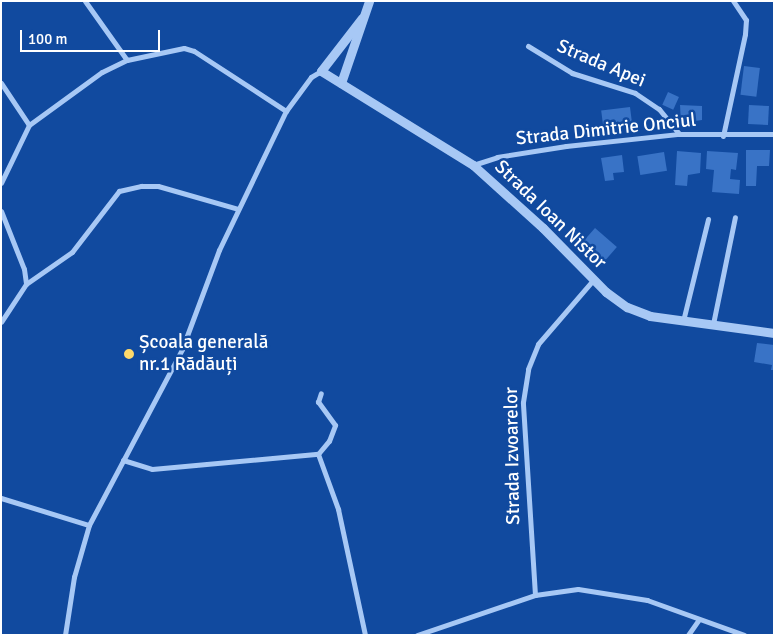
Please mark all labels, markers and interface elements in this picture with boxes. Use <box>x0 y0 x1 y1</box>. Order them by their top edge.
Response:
scale bar <box>22 20 162 52</box>
text: 100 m <box>28 30 68 48</box>
street label: Strada Apei <box>553 35 649 93</box>
street label: Strada Dimitrie Onciul <box>515 109 697 151</box>
street label: Strada Ioan Nistor <box>489 156 611 274</box>
place label: Școala generală nr.1 Rădăuți <box>139 332 268 376</box>
marker: Școala generală nr.1 Rădăuți <box>123 348 135 360</box>
street label: Strada Izvoarelor <box>500 387 526 525</box>

